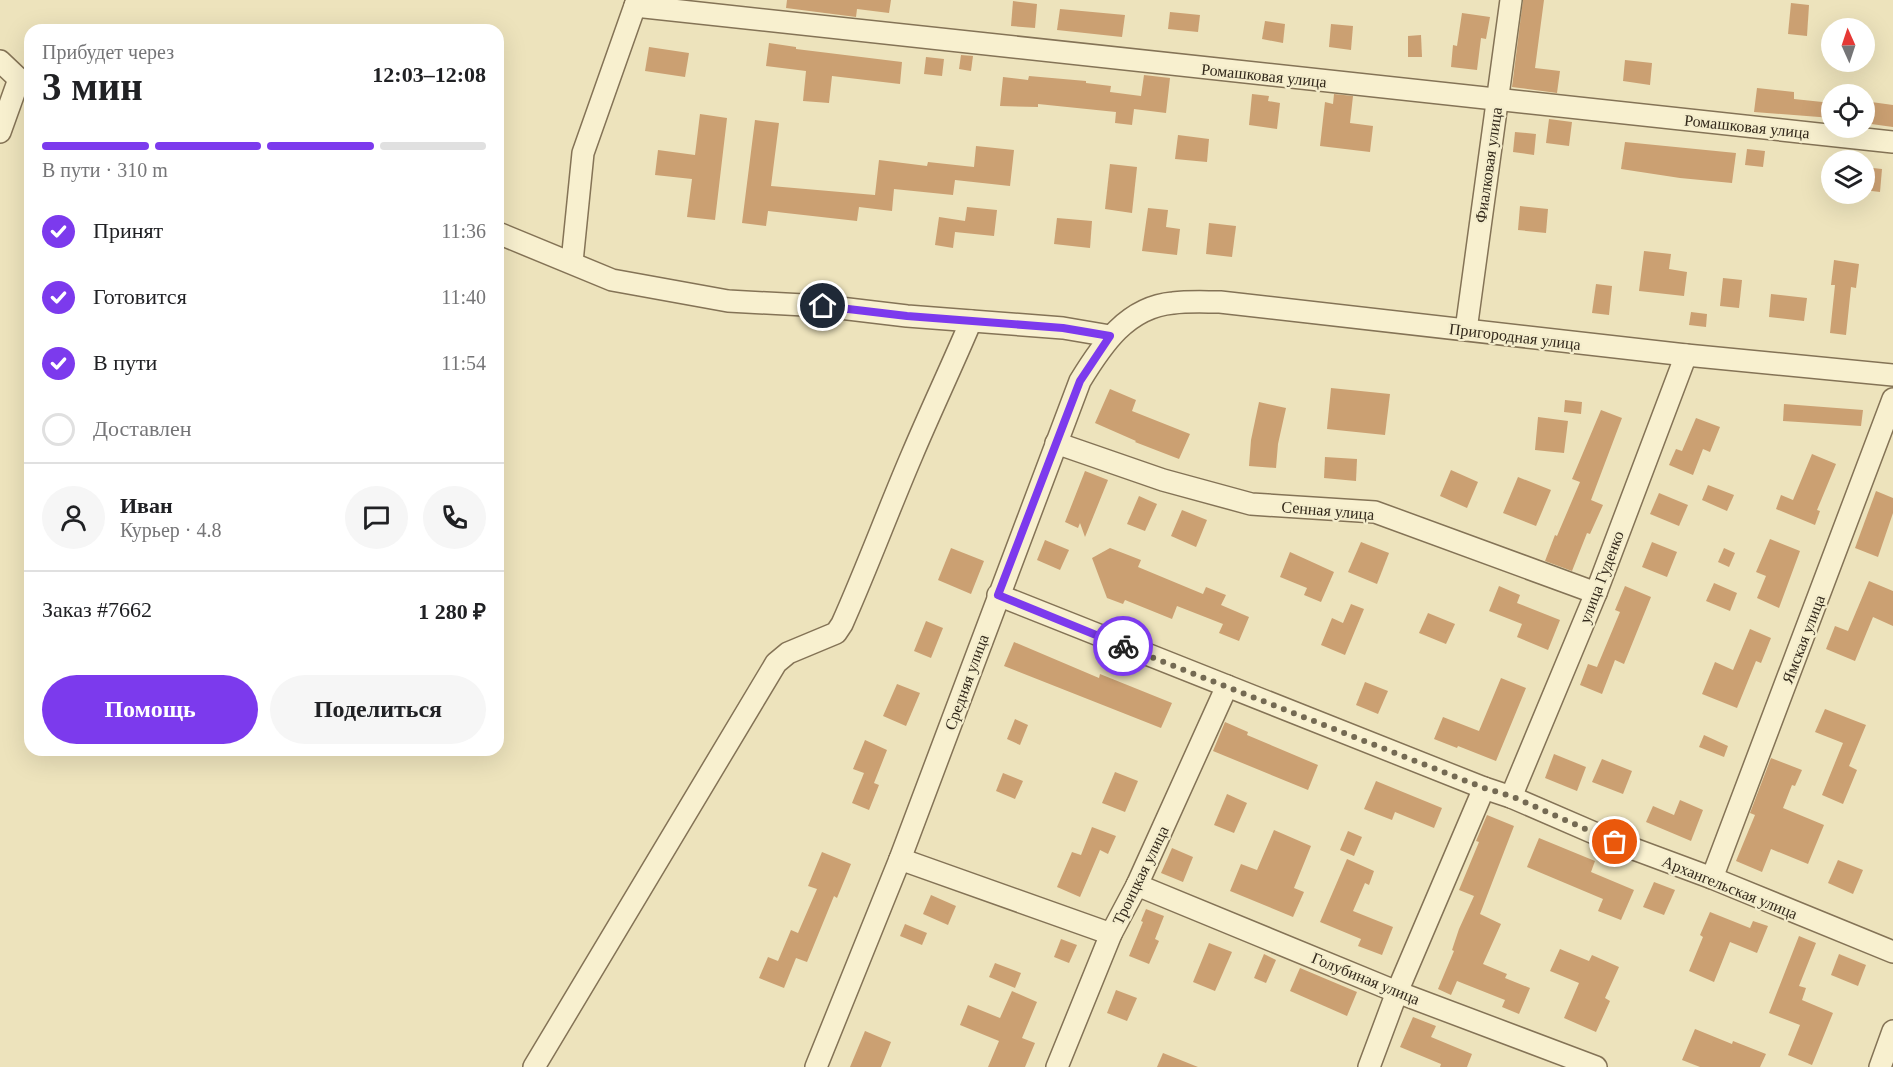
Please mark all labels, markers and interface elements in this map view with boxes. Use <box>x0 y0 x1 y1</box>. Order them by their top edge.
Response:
north arrow <box>1821 18 1875 72</box>
map controls <box>1821 18 1875 204</box>
text: Прибудет через <box>42 41 174 63</box>
street label: Ромашковая улица <box>1200 60 1327 92</box>
text: 12:03–12:08 <box>372 62 486 87</box>
text: 3 мин <box>42 65 143 108</box>
button: locate <box>1821 84 1875 138</box>
street label: Фиалковая улица <box>1472 106 1506 224</box>
street label: Ромашковая улица <box>1683 111 1810 143</box>
button: layers <box>1821 150 1875 204</box>
text: В пути · 310 m <box>42 159 168 181</box>
icon: check <box>42 215 75 248</box>
text: Принят <box>93 218 163 243</box>
text: 11:36 <box>441 220 486 242</box>
pin <box>797 280 848 331</box>
icon: check <box>42 281 75 314</box>
text: Готовится <box>93 284 187 309</box>
text: 11:40 <box>441 286 486 308</box>
icon: home <box>806 289 839 322</box>
street label: Пригородная улица <box>1448 320 1582 354</box>
icon: check <box>42 347 75 380</box>
text: В пути <box>93 350 157 375</box>
text: 11:54 <box>441 352 486 374</box>
text: Доставлен <box>93 416 192 441</box>
button: person <box>42 486 105 549</box>
button: chat <box>345 486 408 549</box>
button: phone <box>423 486 486 549</box>
text: Иван <box>120 493 173 518</box>
street label: Сенная улица <box>1281 498 1375 524</box>
text: Курьер · 4.8 <box>120 519 222 541</box>
street label: улица Гуденко <box>1576 528 1628 626</box>
street label: Ямская улица <box>1779 593 1829 686</box>
text: Заказ #7662 <box>42 597 152 622</box>
text: 1 280 ₽ <box>418 599 486 624</box>
courier <box>1093 616 1153 676</box>
icon: bike <box>1107 630 1140 663</box>
street label: Средняя улица <box>941 632 993 733</box>
button: Помощь <box>42 675 258 744</box>
button: Поделиться <box>270 675 486 744</box>
pin <box>1589 816 1640 867</box>
street label: Троицкая улица <box>1109 823 1173 928</box>
icon: bag <box>1598 825 1631 858</box>
street label: Архангельская улица <box>1659 853 1800 923</box>
street label: Голубиная улица <box>1309 949 1422 1009</box>

